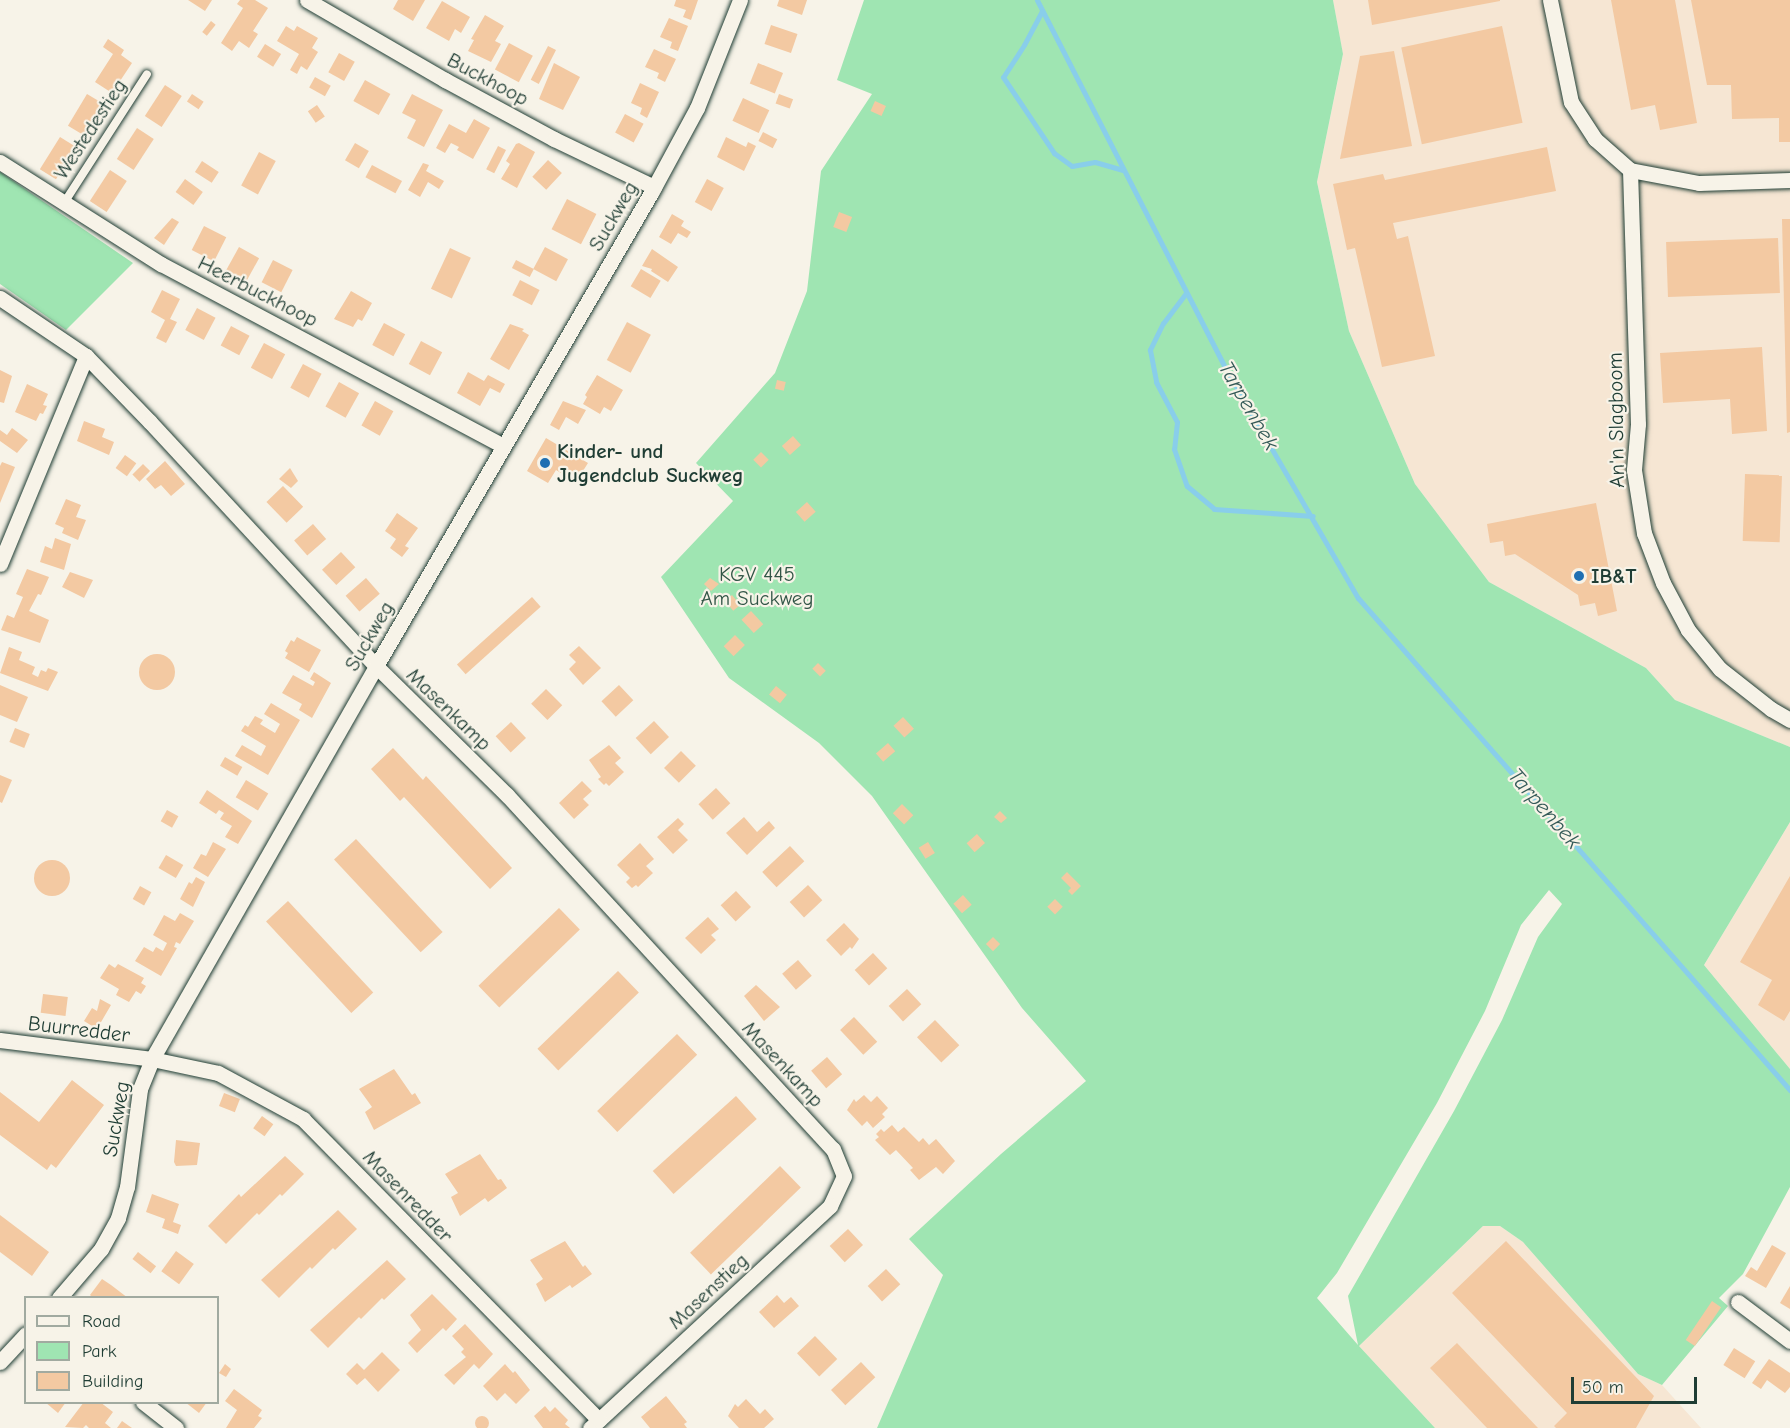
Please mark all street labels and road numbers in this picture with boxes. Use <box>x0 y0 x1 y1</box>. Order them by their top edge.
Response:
street label: Buckhoop <box>443 47 533 111</box>
street label: Westedestieg <box>48 74 132 184</box>
street label: Suckweg <box>583 177 643 255</box>
street label: Heerbuckhoop <box>194 250 322 332</box>
street label: An'n Slagboom <box>1602 352 1630 488</box>
street label: Suckweg <box>339 597 399 675</box>
street label: Masenkamp <box>401 662 497 756</box>
street label: Buurredder <box>27 1010 131 1048</box>
street label: Masenkamp <box>737 1016 829 1112</box>
street label: Suckweg <box>97 1079 135 1159</box>
street label: Masenredder <box>358 1145 458 1247</box>
street label: Masenstieg <box>663 1248 753 1334</box>

